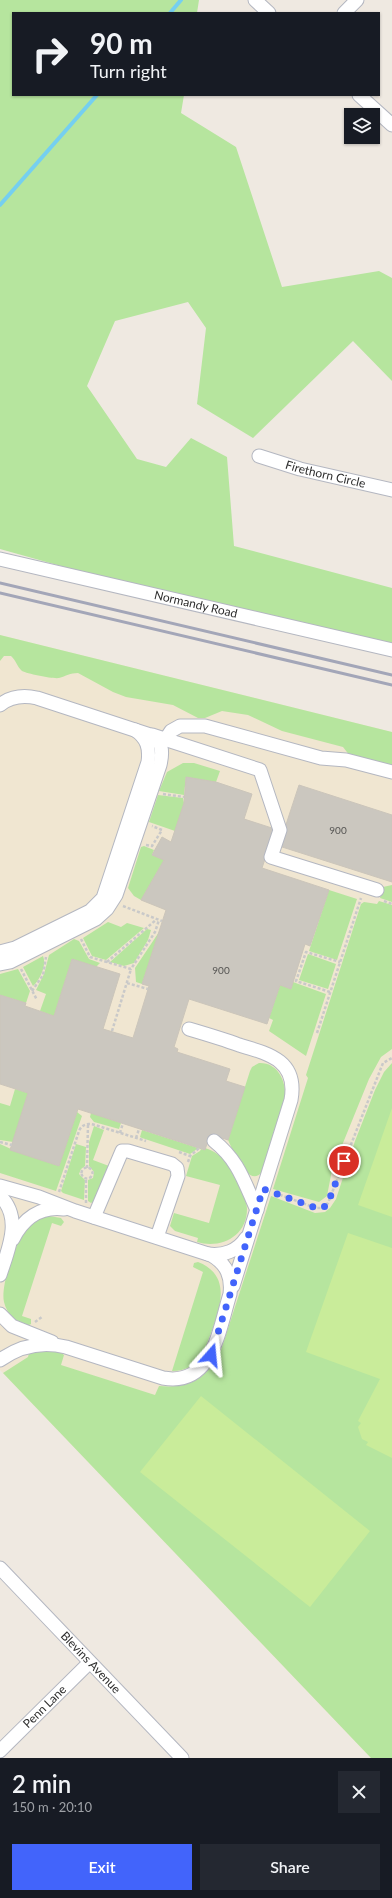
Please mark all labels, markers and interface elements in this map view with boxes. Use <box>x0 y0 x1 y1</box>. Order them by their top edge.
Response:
text: 90 m <box>90 26 153 60</box>
icon: right <box>24 28 76 80</box>
text: Turn right <box>90 60 167 82</box>
map controls <box>344 108 380 144</box>
button: layers <box>344 108 380 144</box>
street label: Firethorn Circle <box>284 457 367 491</box>
street label: Normandy Road <box>153 587 239 621</box>
house number: 900 <box>329 824 347 836</box>
house number: 900 <box>212 964 230 976</box>
pin <box>327 1144 361 1178</box>
icon: arrive <box>333 1150 355 1172</box>
position arrow <box>190 1334 232 1376</box>
street label: Blevins Avenue <box>58 1628 124 1696</box>
street label: Penn Lane <box>20 1682 69 1731</box>
text: 2 min <box>12 1769 71 1798</box>
button: close <box>338 1771 380 1813</box>
text: 150 m · 20:10 <box>12 1799 92 1815</box>
button: Exit <box>12 1844 192 1890</box>
button: Share <box>200 1844 380 1890</box>

